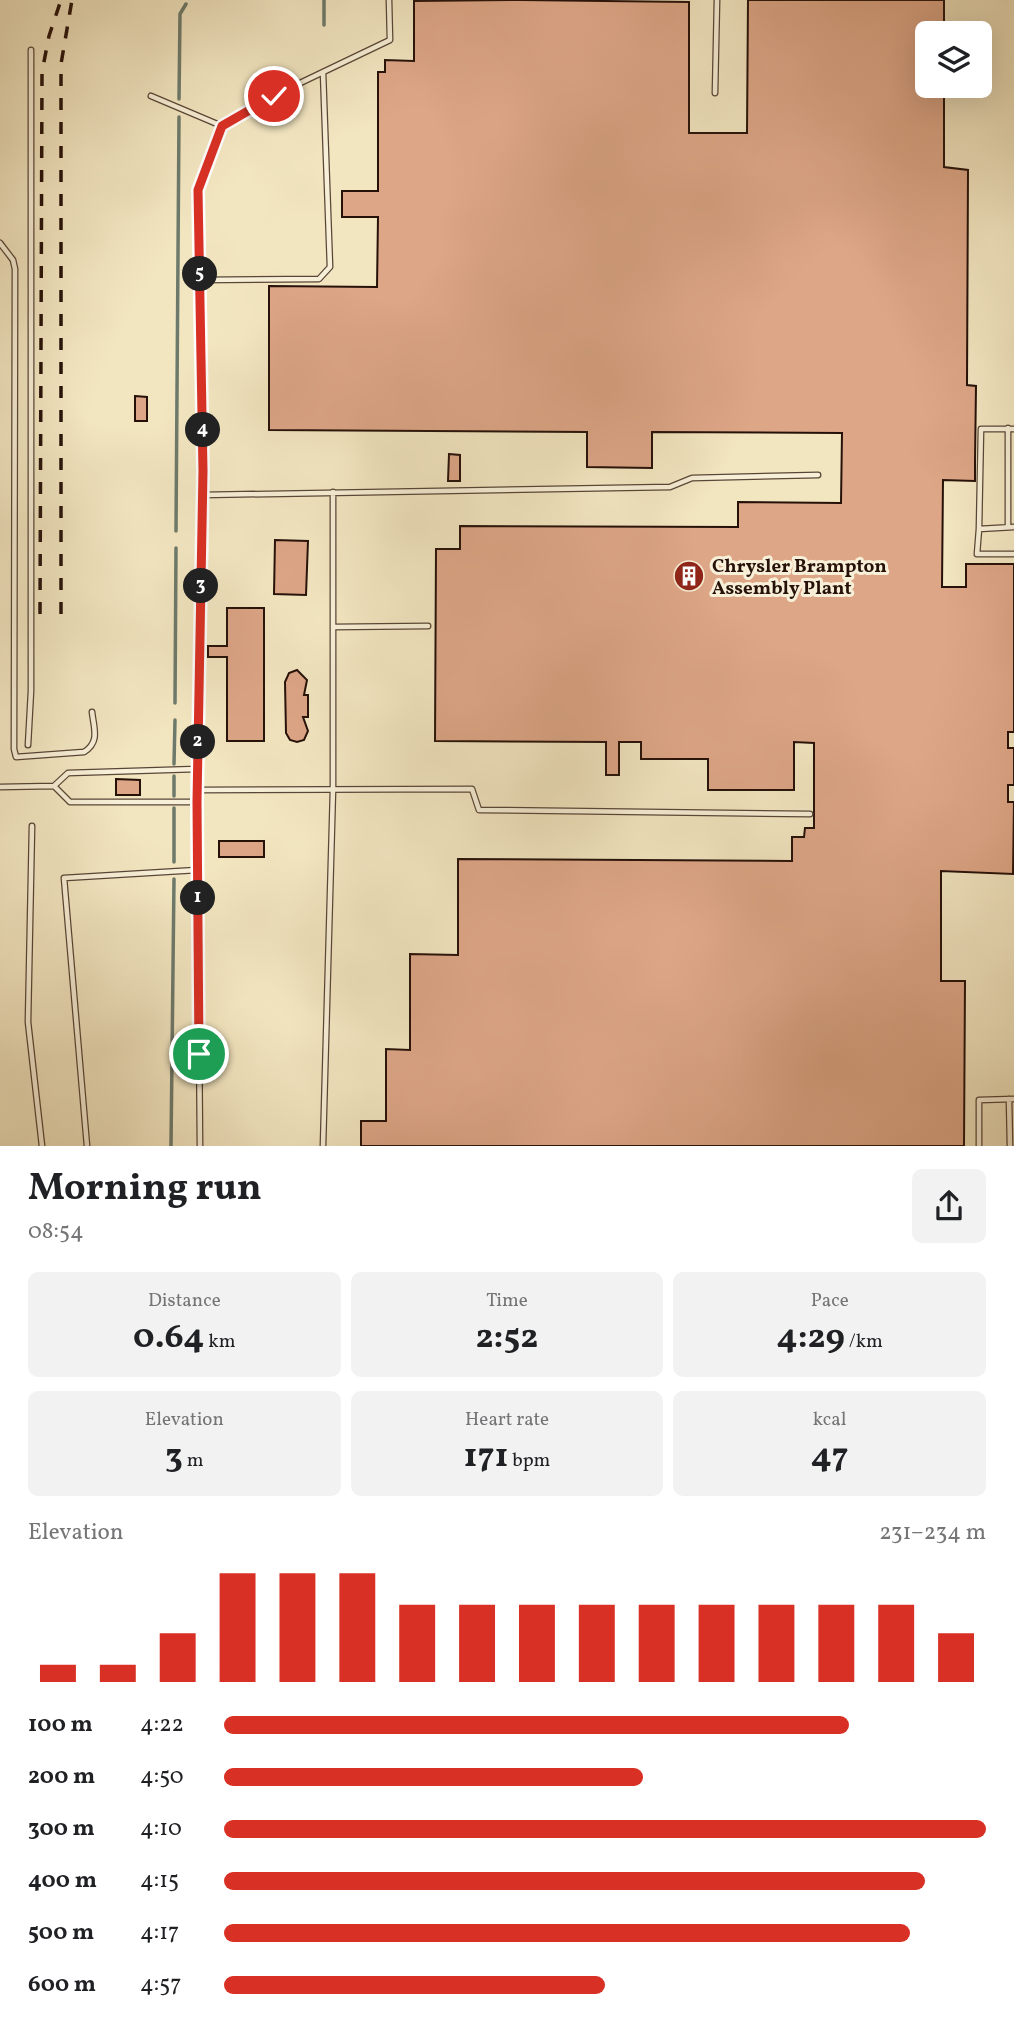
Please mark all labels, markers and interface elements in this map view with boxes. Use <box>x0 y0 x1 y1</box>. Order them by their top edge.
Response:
map controls <box>915 21 992 98</box>
button: layers <box>915 21 992 98</box>
pin <box>244 66 304 126</box>
icon: check <box>255 77 293 115</box>
pin: 5 <box>182 256 218 292</box>
text: 5 <box>195 260 204 286</box>
pin: 4 <box>186 412 220 448</box>
text: 4 <box>197 416 208 442</box>
place label: Chrysler Brampton Assembly Plant <box>712 554 887 602</box>
building icon: Chrysler Brampton Assembly Plant <box>672 559 706 593</box>
pin: 3 <box>184 568 218 604</box>
text: 3 <box>196 572 205 598</box>
pin: 2 <box>180 724 216 760</box>
text: 2 <box>193 728 202 754</box>
pin: 1 <box>180 880 216 916</box>
text: 1 <box>194 884 201 910</box>
pin <box>169 1024 229 1084</box>
icon: arrive <box>180 1035 218 1073</box>
text: Morning run <box>28 1163 262 1216</box>
button: share <box>912 1169 986 1243</box>
text: 08:54 <box>28 1216 84 1248</box>
text: Distance <box>148 1288 221 1314</box>
text: Time <box>486 1288 528 1314</box>
text: Pace <box>811 1288 849 1314</box>
text: 0.64 <box>133 1314 205 1362</box>
text: 2:52 <box>475 1314 539 1362</box>
text: 4:29 <box>776 1314 845 1362</box>
text: km <box>205 1329 236 1355</box>
text: /km <box>845 1329 883 1355</box>
text: Elevation <box>145 1407 224 1433</box>
text: Heart rate <box>465 1407 549 1433</box>
text: kcal <box>813 1407 847 1433</box>
text: 3 <box>165 1433 183 1481</box>
text: 171 <box>464 1433 508 1481</box>
text: 47 <box>811 1433 848 1481</box>
text: m <box>183 1448 204 1474</box>
text: bpm <box>508 1448 550 1474</box>
text: Elevation <box>28 1517 124 1549</box>
text: 231–234 m <box>879 1517 986 1549</box>
text: 100 m <box>28 1709 93 1741</box>
text: 4:22 <box>140 1709 184 1741</box>
text: 200 m <box>28 1761 95 1793</box>
text: 4:50 <box>140 1761 184 1793</box>
text: 300 m <box>28 1813 95 1845</box>
text: 4:10 <box>140 1813 182 1845</box>
text: 400 m <box>28 1865 97 1897</box>
text: 4:15 <box>140 1865 179 1897</box>
text: 500 m <box>28 1917 94 1949</box>
text: 4:17 <box>140 1917 179 1949</box>
text: 600 m <box>28 1969 96 2001</box>
text: 4:57 <box>140 1969 181 2001</box>

